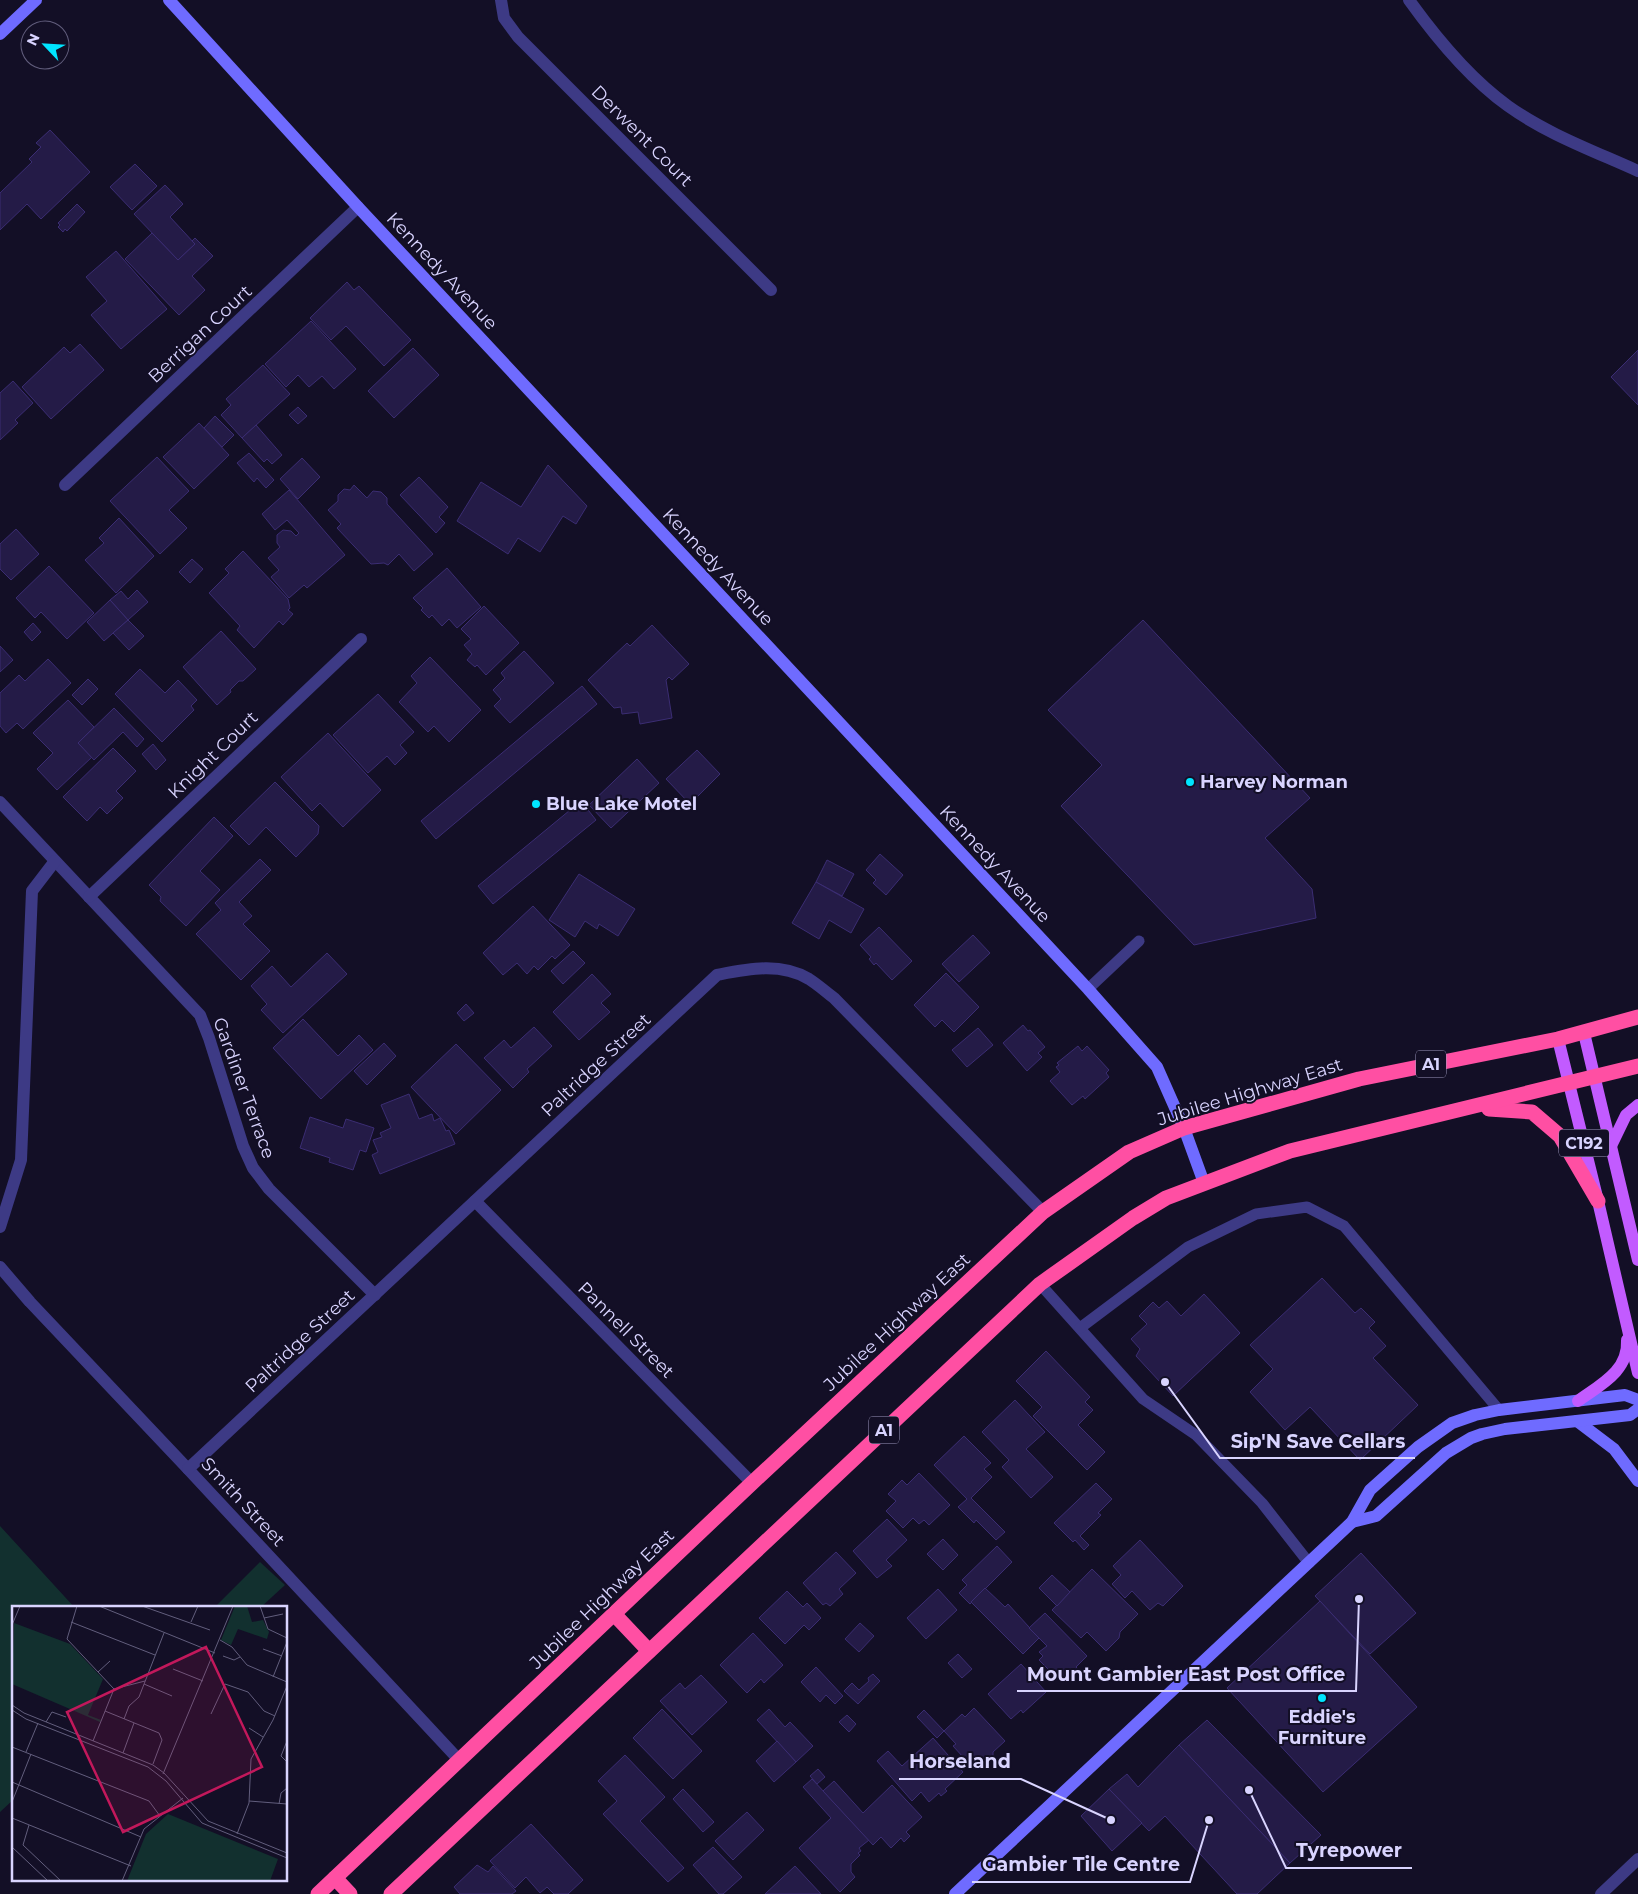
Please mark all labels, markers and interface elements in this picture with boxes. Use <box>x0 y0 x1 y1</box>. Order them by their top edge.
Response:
north arrow <box>20 20 70 70</box>
text: N <box>23 31 44 48</box>
street label: Derwent Court <box>587 81 697 191</box>
street label: Kennedy Avenue <box>382 208 502 335</box>
street label: Berrigan Court <box>144 280 256 388</box>
street label: Kennedy Avenue <box>658 504 778 631</box>
street label: Knight Court <box>163 707 263 803</box>
place label: Harvey Norman <box>1200 771 1348 793</box>
marker: Harvey Norman <box>1184 776 1196 788</box>
place label: Blue Lake Motel <box>546 793 697 815</box>
marker: Blue Lake Motel <box>530 798 542 810</box>
street label: Kennedy Avenue <box>935 801 1055 928</box>
street label: Paltridge Street <box>537 1009 655 1121</box>
street label: Gardiner Terrace <box>208 1014 280 1162</box>
road number: A1 <box>1416 1050 1446 1078</box>
street label: Jubilee Highway East <box>1154 1053 1345 1131</box>
road number: C192 <box>1559 1130 1609 1156</box>
street label: Jubilee Highway East <box>819 1248 975 1396</box>
street label: Pannell Street <box>573 1277 679 1383</box>
street label: Paltridge Street <box>241 1285 359 1397</box>
road number: A1 <box>869 1416 899 1444</box>
callout: Sip'N Save Cellars <box>1220 1424 1415 1458</box>
text: Sip'N Save Cellars <box>1231 1430 1405 1453</box>
street label: Smith Street <box>196 1453 290 1551</box>
street label: Jubilee Highway East <box>525 1524 679 1674</box>
inset map <box>12 1606 288 1882</box>
callout: Mount Gambier East Post Office <box>1017 1657 1356 1691</box>
text: Mount Gambier East Post Office <box>1027 1663 1345 1686</box>
marker: Eddie's Furniture <box>1316 1692 1328 1704</box>
place label: Eddie's Furniture <box>1278 1706 1366 1749</box>
callout: Horseland <box>899 1745 1021 1779</box>
text: Horseland <box>909 1750 1011 1773</box>
callout: Tyrepower <box>1286 1834 1412 1868</box>
text: Tyrepower <box>1296 1839 1402 1862</box>
callout: Gambier Tile Centre <box>972 1848 1190 1882</box>
text: Gambier Tile Centre <box>982 1853 1180 1876</box>

